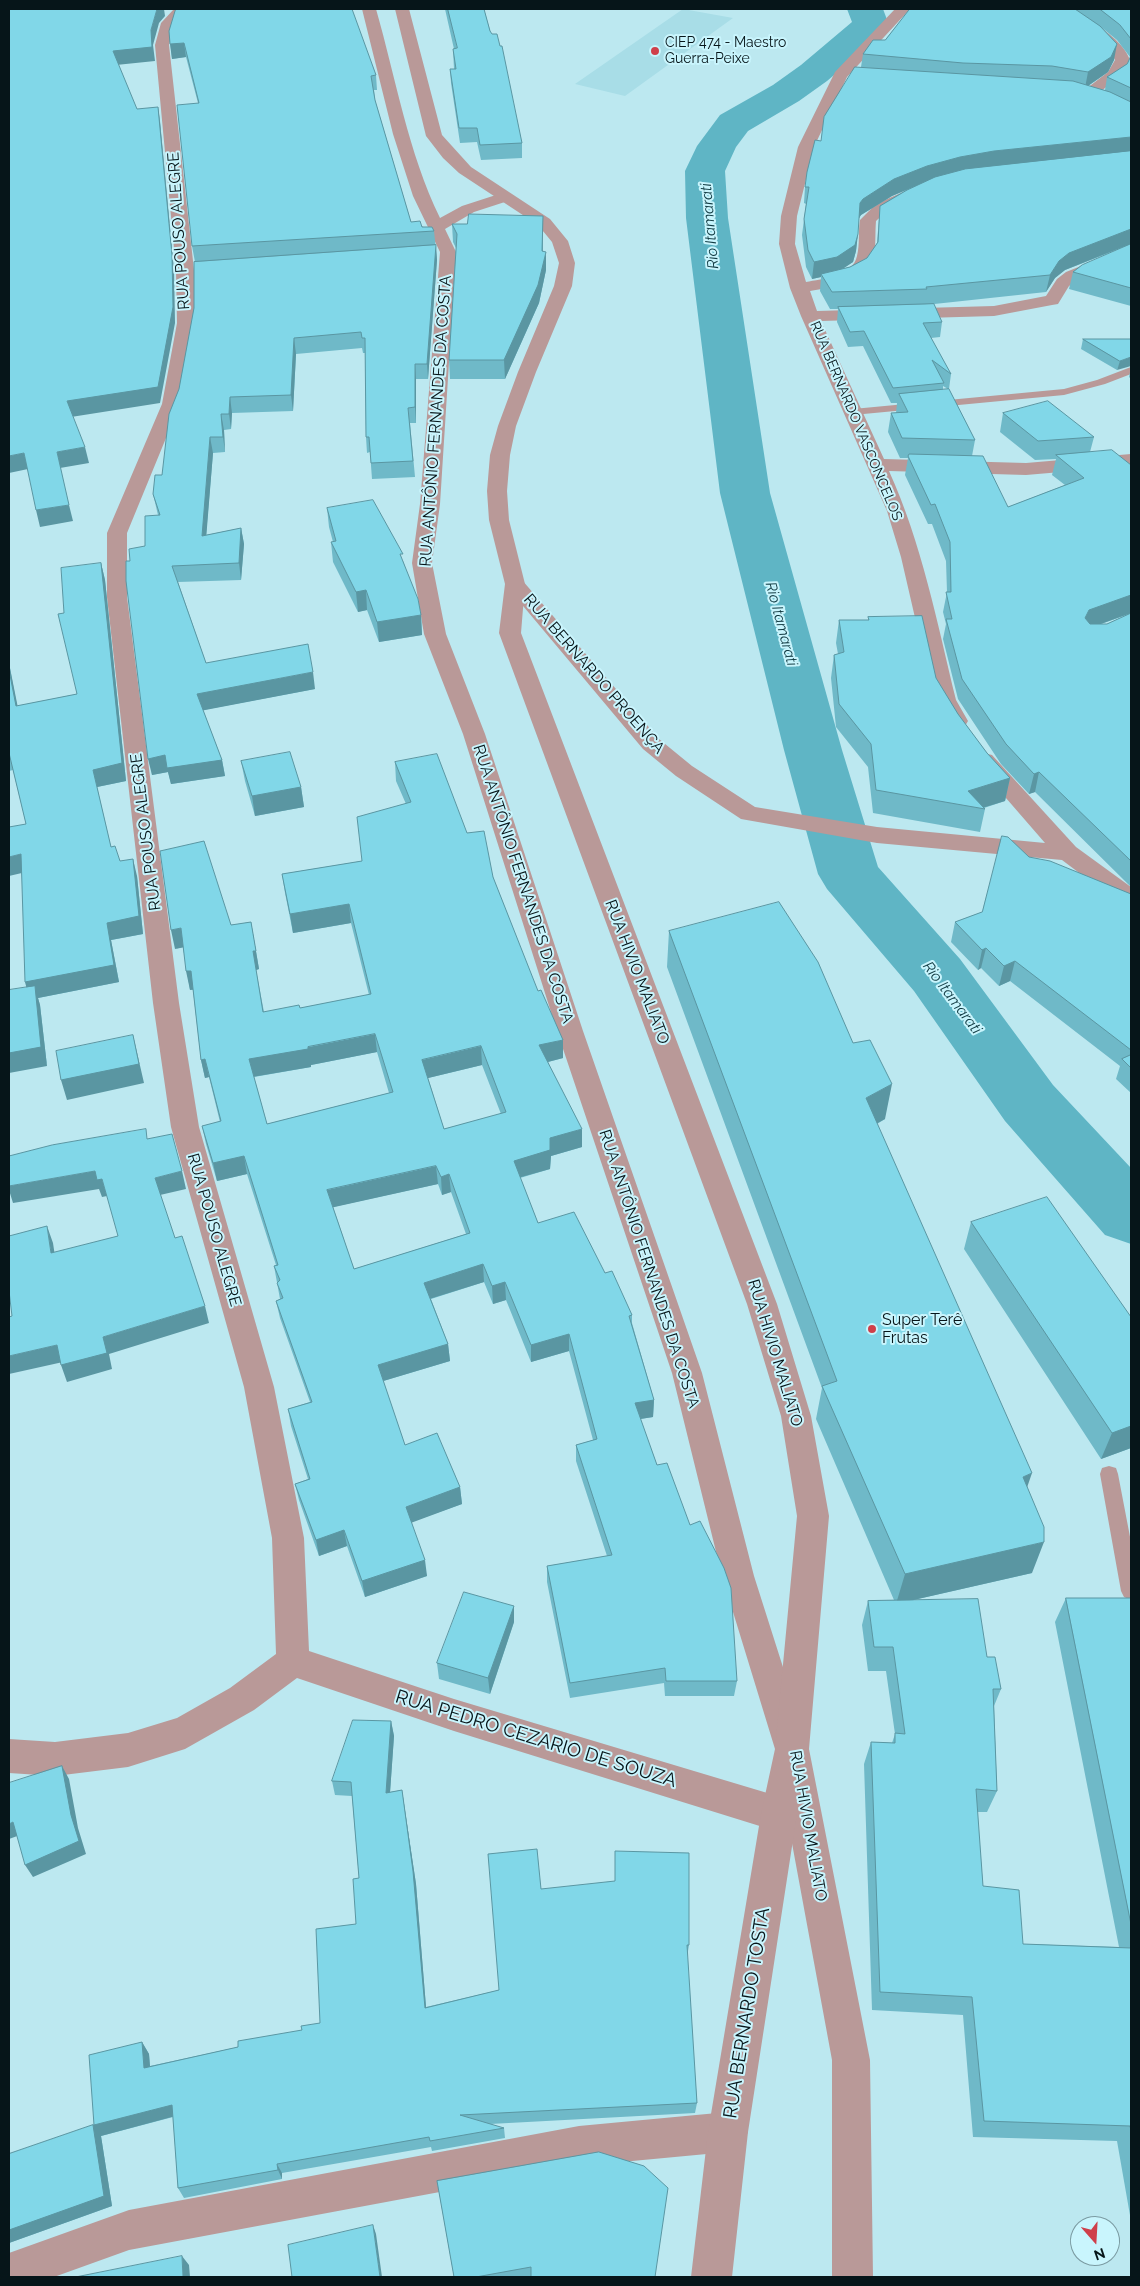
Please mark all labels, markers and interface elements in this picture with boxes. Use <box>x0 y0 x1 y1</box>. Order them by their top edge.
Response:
place label: CIEP 474 - Maestro Guerra-Peixe <box>665 35 786 68</box>
marker: CIEP 474 - Maestro Guerra-Peixe <box>649 45 661 57</box>
street label: RUA POUSO ALEGRE <box>164 151 194 311</box>
water label: Rio Itamarati <box>697 182 723 270</box>
street label: RUA ANTÔNIO FERNANDES DA COSTA <box>416 275 456 567</box>
street label: RUA BERNARDO VASCONCELOS <box>806 319 906 523</box>
water label: Rio Itamarati <box>761 580 801 668</box>
street label: RUA BERNARDO PROENÇA <box>519 590 669 758</box>
street label: RUA ANTÔNIO FERNANDES DA COSTA <box>469 742 577 1026</box>
street label: RUA POUSO ALEGRE <box>127 752 165 912</box>
street label: RUA HIVIO MALIATO <box>601 897 673 1047</box>
water label: Rio Itamarati <box>919 958 985 1038</box>
street label: RUA ANTÔNIO FERNANDES DA COSTA <box>595 1127 703 1411</box>
street label: RUA POUSO ALEGRE <box>183 1151 245 1309</box>
street label: RUA HIVIO MALIATO <box>743 1277 807 1429</box>
place label: Super Terê Frutas <box>882 1310 962 1348</box>
marker: Super Terê Frutas <box>866 1323 878 1335</box>
street label: RUA PEDRO CEZARIO DE SOUZA <box>393 1685 679 1793</box>
street label: RUA HIVIO MALIATO <box>785 1749 831 1903</box>
street label: RUA BERNARDO TOSTA <box>719 1906 775 2120</box>
north arrow <box>1070 2216 1120 2266</box>
text: N <box>1092 2245 1107 2264</box>

